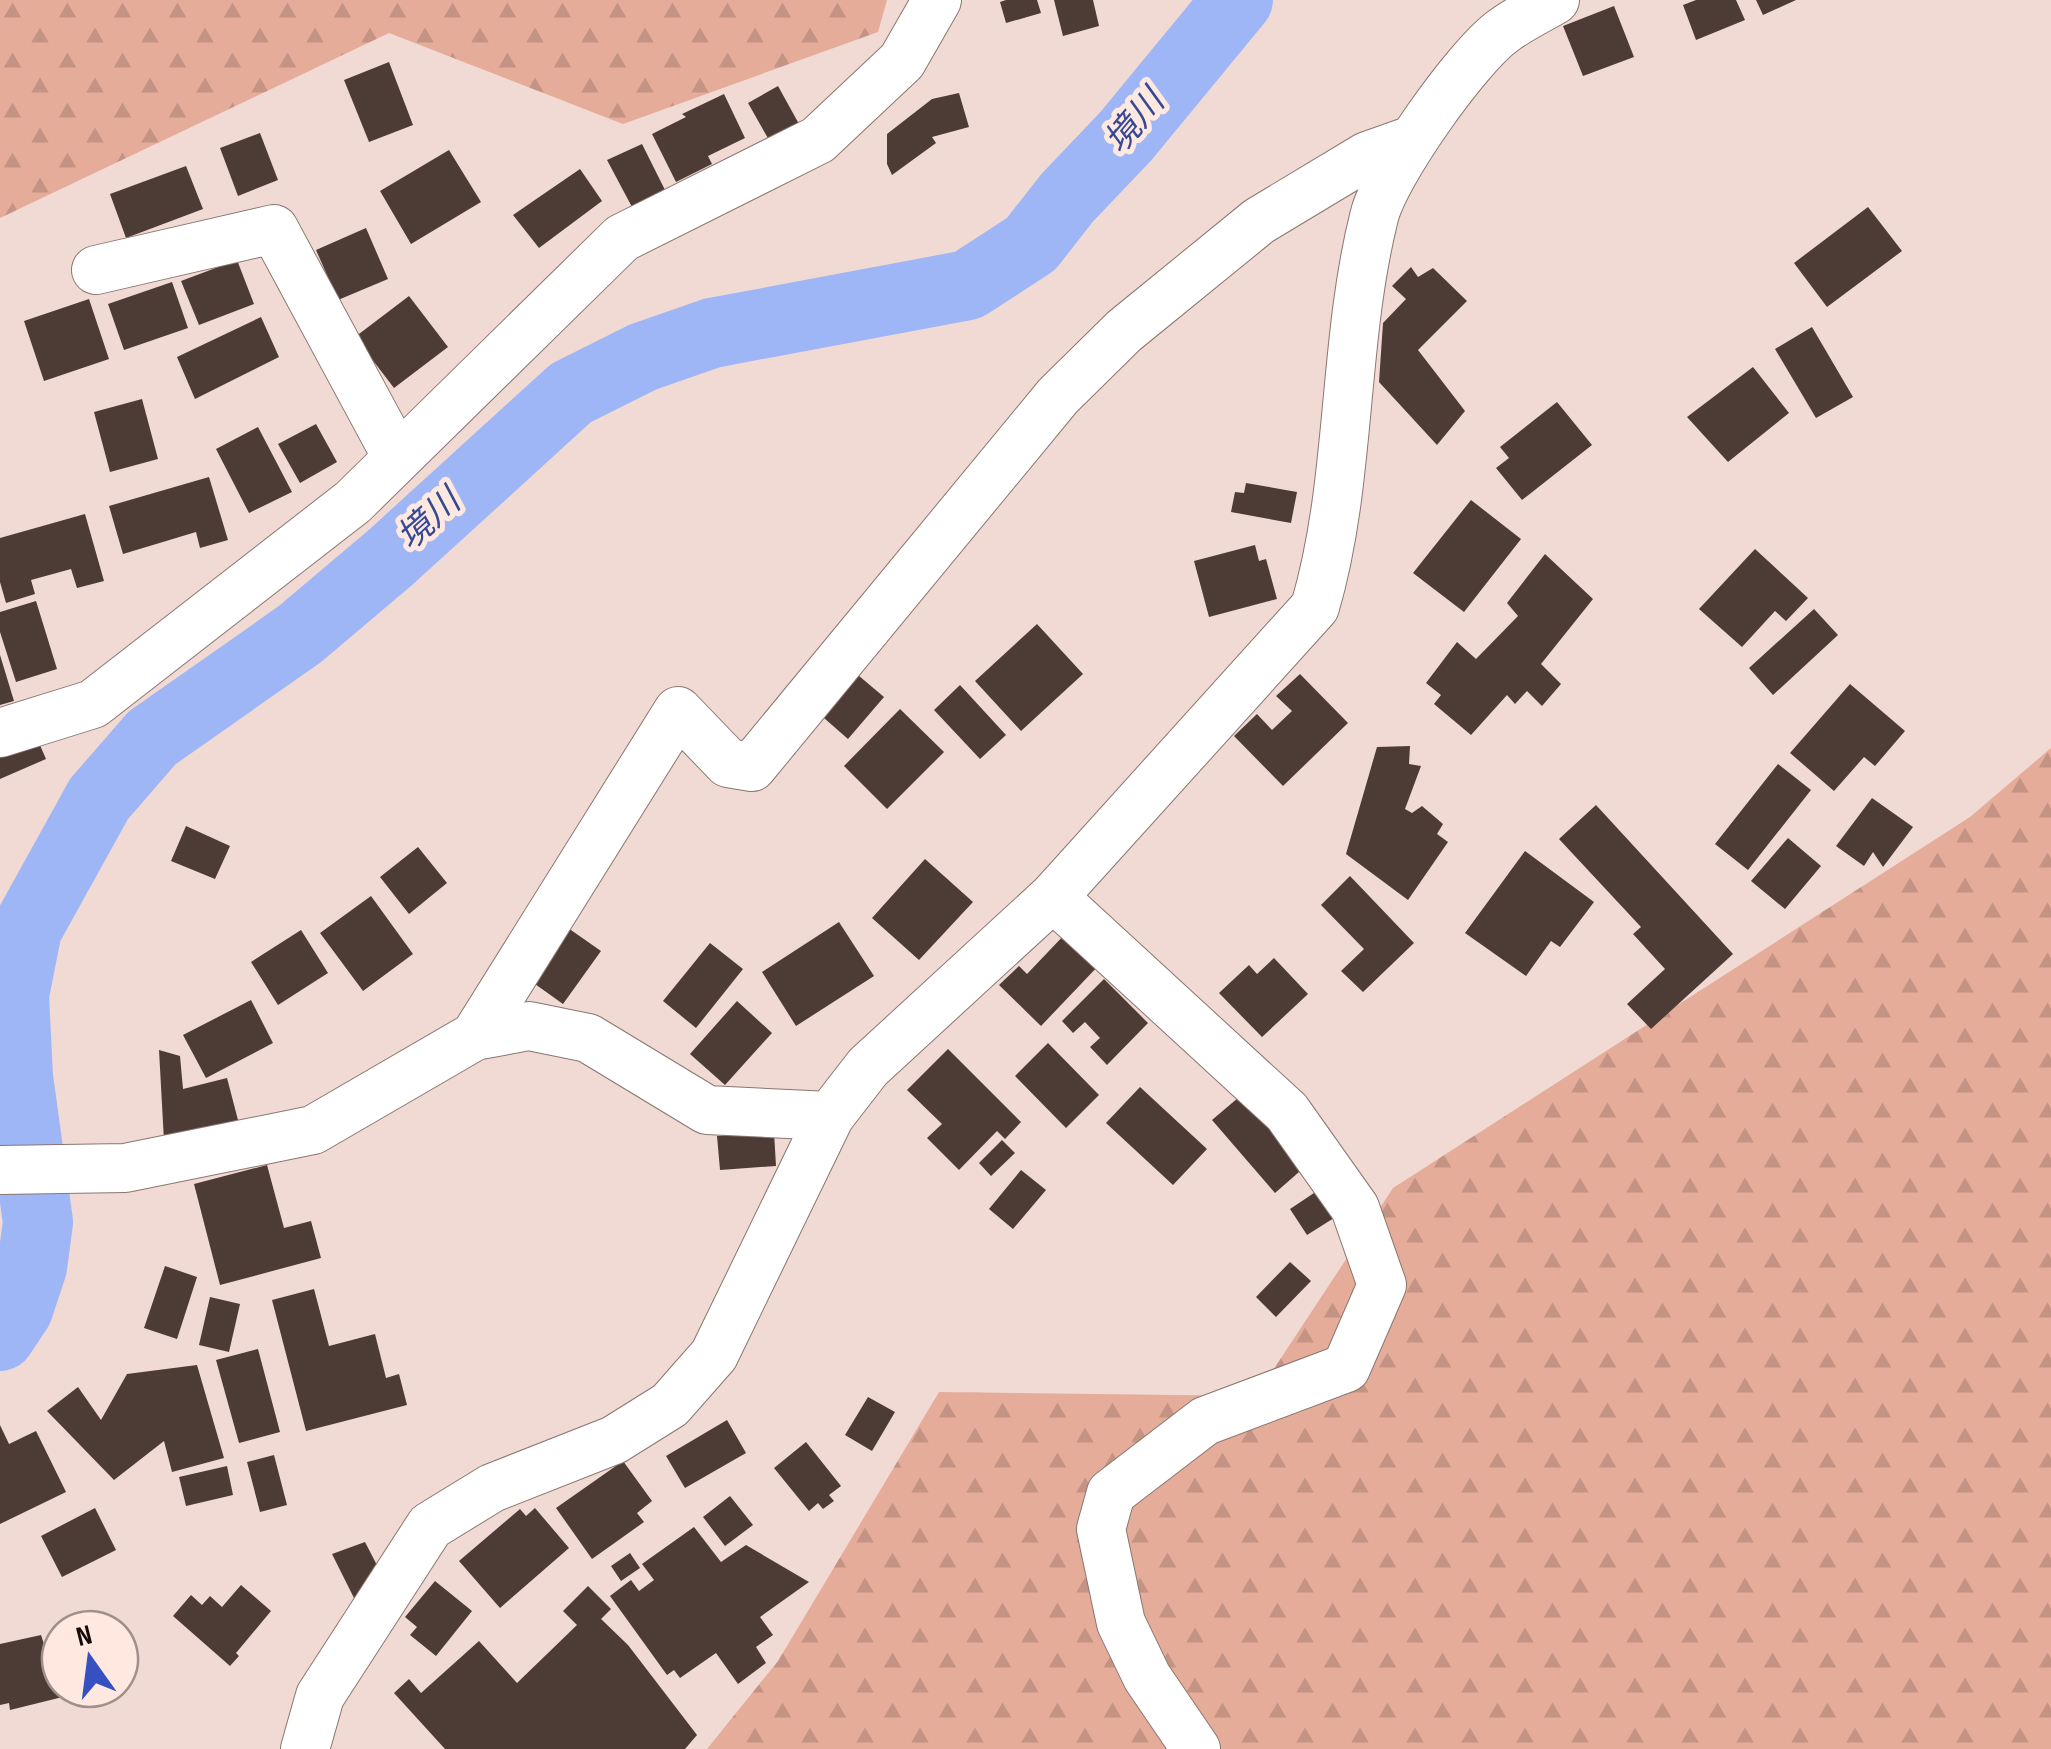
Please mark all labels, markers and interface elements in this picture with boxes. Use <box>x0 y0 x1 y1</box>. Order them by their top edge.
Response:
water label: 境川 <box>1096 78 1177 163</box>
water label: 境川 <box>389 478 472 559</box>
north arrow <box>40 1609 140 1709</box>
text: N <box>73 1618 96 1654</box>

